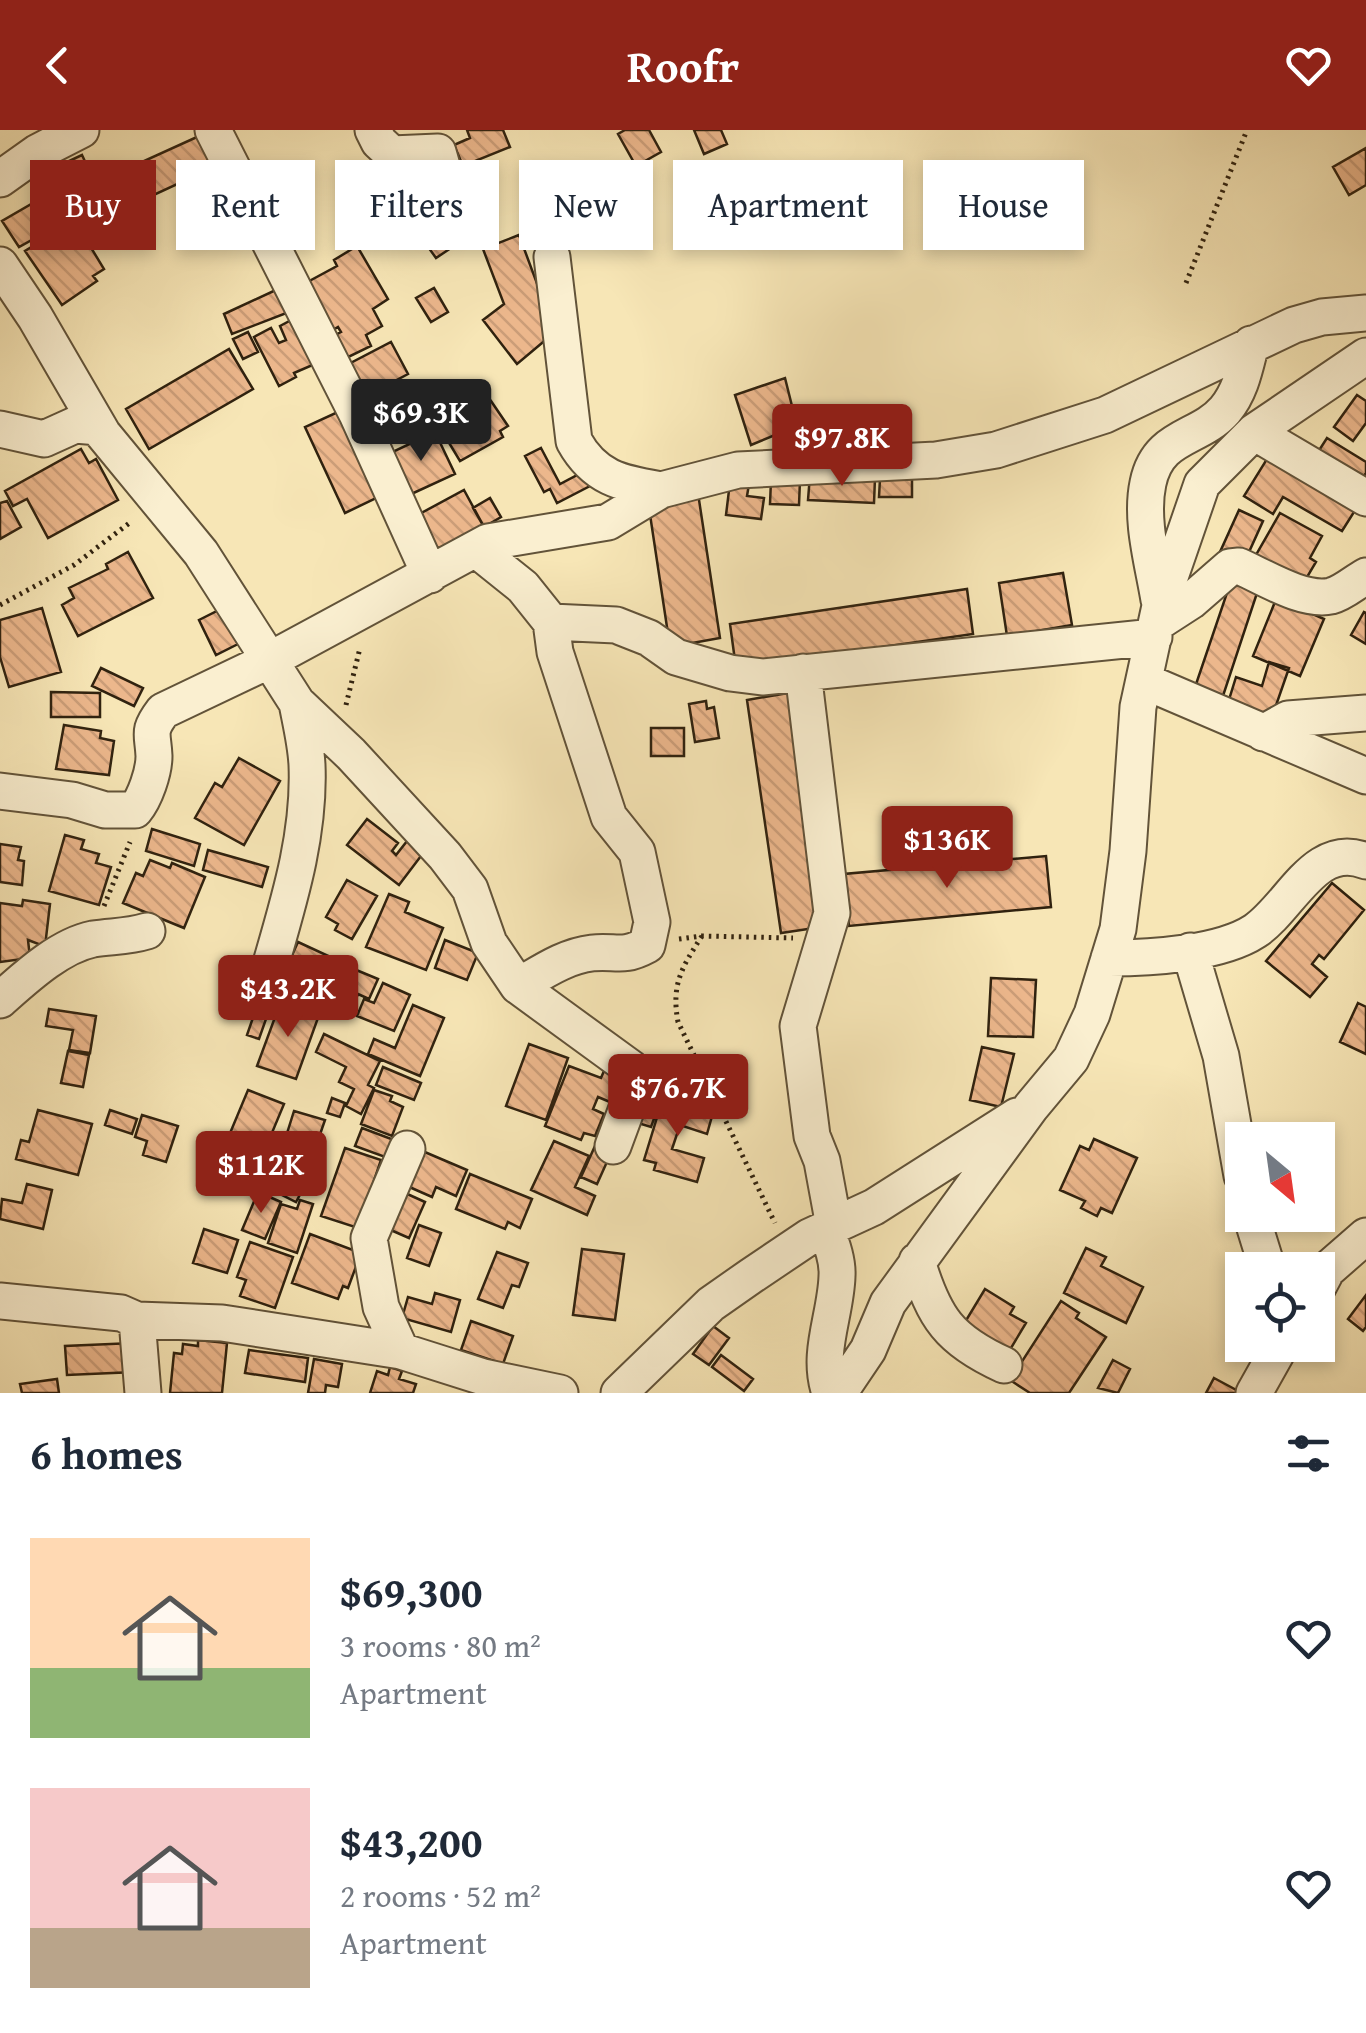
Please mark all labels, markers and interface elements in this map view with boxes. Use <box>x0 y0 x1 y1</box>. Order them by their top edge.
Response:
text: Roofr <box>627 33 739 98</box>
icon: back <box>30 38 85 93</box>
icon: heart <box>1281 38 1336 93</box>
chip: Buy <box>30 160 156 250</box>
chip: Rent <box>176 160 315 250</box>
chip: Filters <box>335 160 499 250</box>
chip: New <box>519 160 653 250</box>
chip: Apartment <box>673 160 903 250</box>
chip: House <box>923 160 1084 250</box>
pin: $69.3K <box>340 379 502 464</box>
text: $69.3K <box>373 388 469 435</box>
pin: $97.8K <box>761 404 923 489</box>
text: $97.8K <box>794 413 890 460</box>
pin: $136K <box>877 806 1017 891</box>
text: $136K <box>904 815 990 862</box>
pin: $43.2K <box>207 955 369 1040</box>
text: $43.2K <box>240 964 336 1011</box>
pin: $76.7K <box>597 1054 759 1139</box>
text: $76.7K <box>630 1063 726 1110</box>
north arrow <box>1225 1122 1335 1232</box>
map controls <box>1225 1122 1335 1362</box>
pin: $112K <box>191 1131 331 1216</box>
text: $112K <box>218 1140 304 1187</box>
button: locate <box>1225 1252 1335 1362</box>
text: 6 homes <box>30 1423 183 1484</box>
icon: filters <box>1281 1426 1336 1481</box>
text: $69,300 <box>340 1561 482 1622</box>
icon: home <box>110 1578 230 1698</box>
icon: heart <box>1281 1611 1336 1666</box>
text: 3 rooms · 80 m² <box>340 1622 541 1669</box>
text: Apartment <box>340 1669 487 1716</box>
text: $43,200 <box>340 1811 482 1872</box>
icon: home <box>110 1828 230 1948</box>
icon: heart <box>1281 1861 1336 1916</box>
text: 2 rooms · 52 m² <box>340 1872 541 1919</box>
text: Apartment <box>340 1919 487 1966</box>

